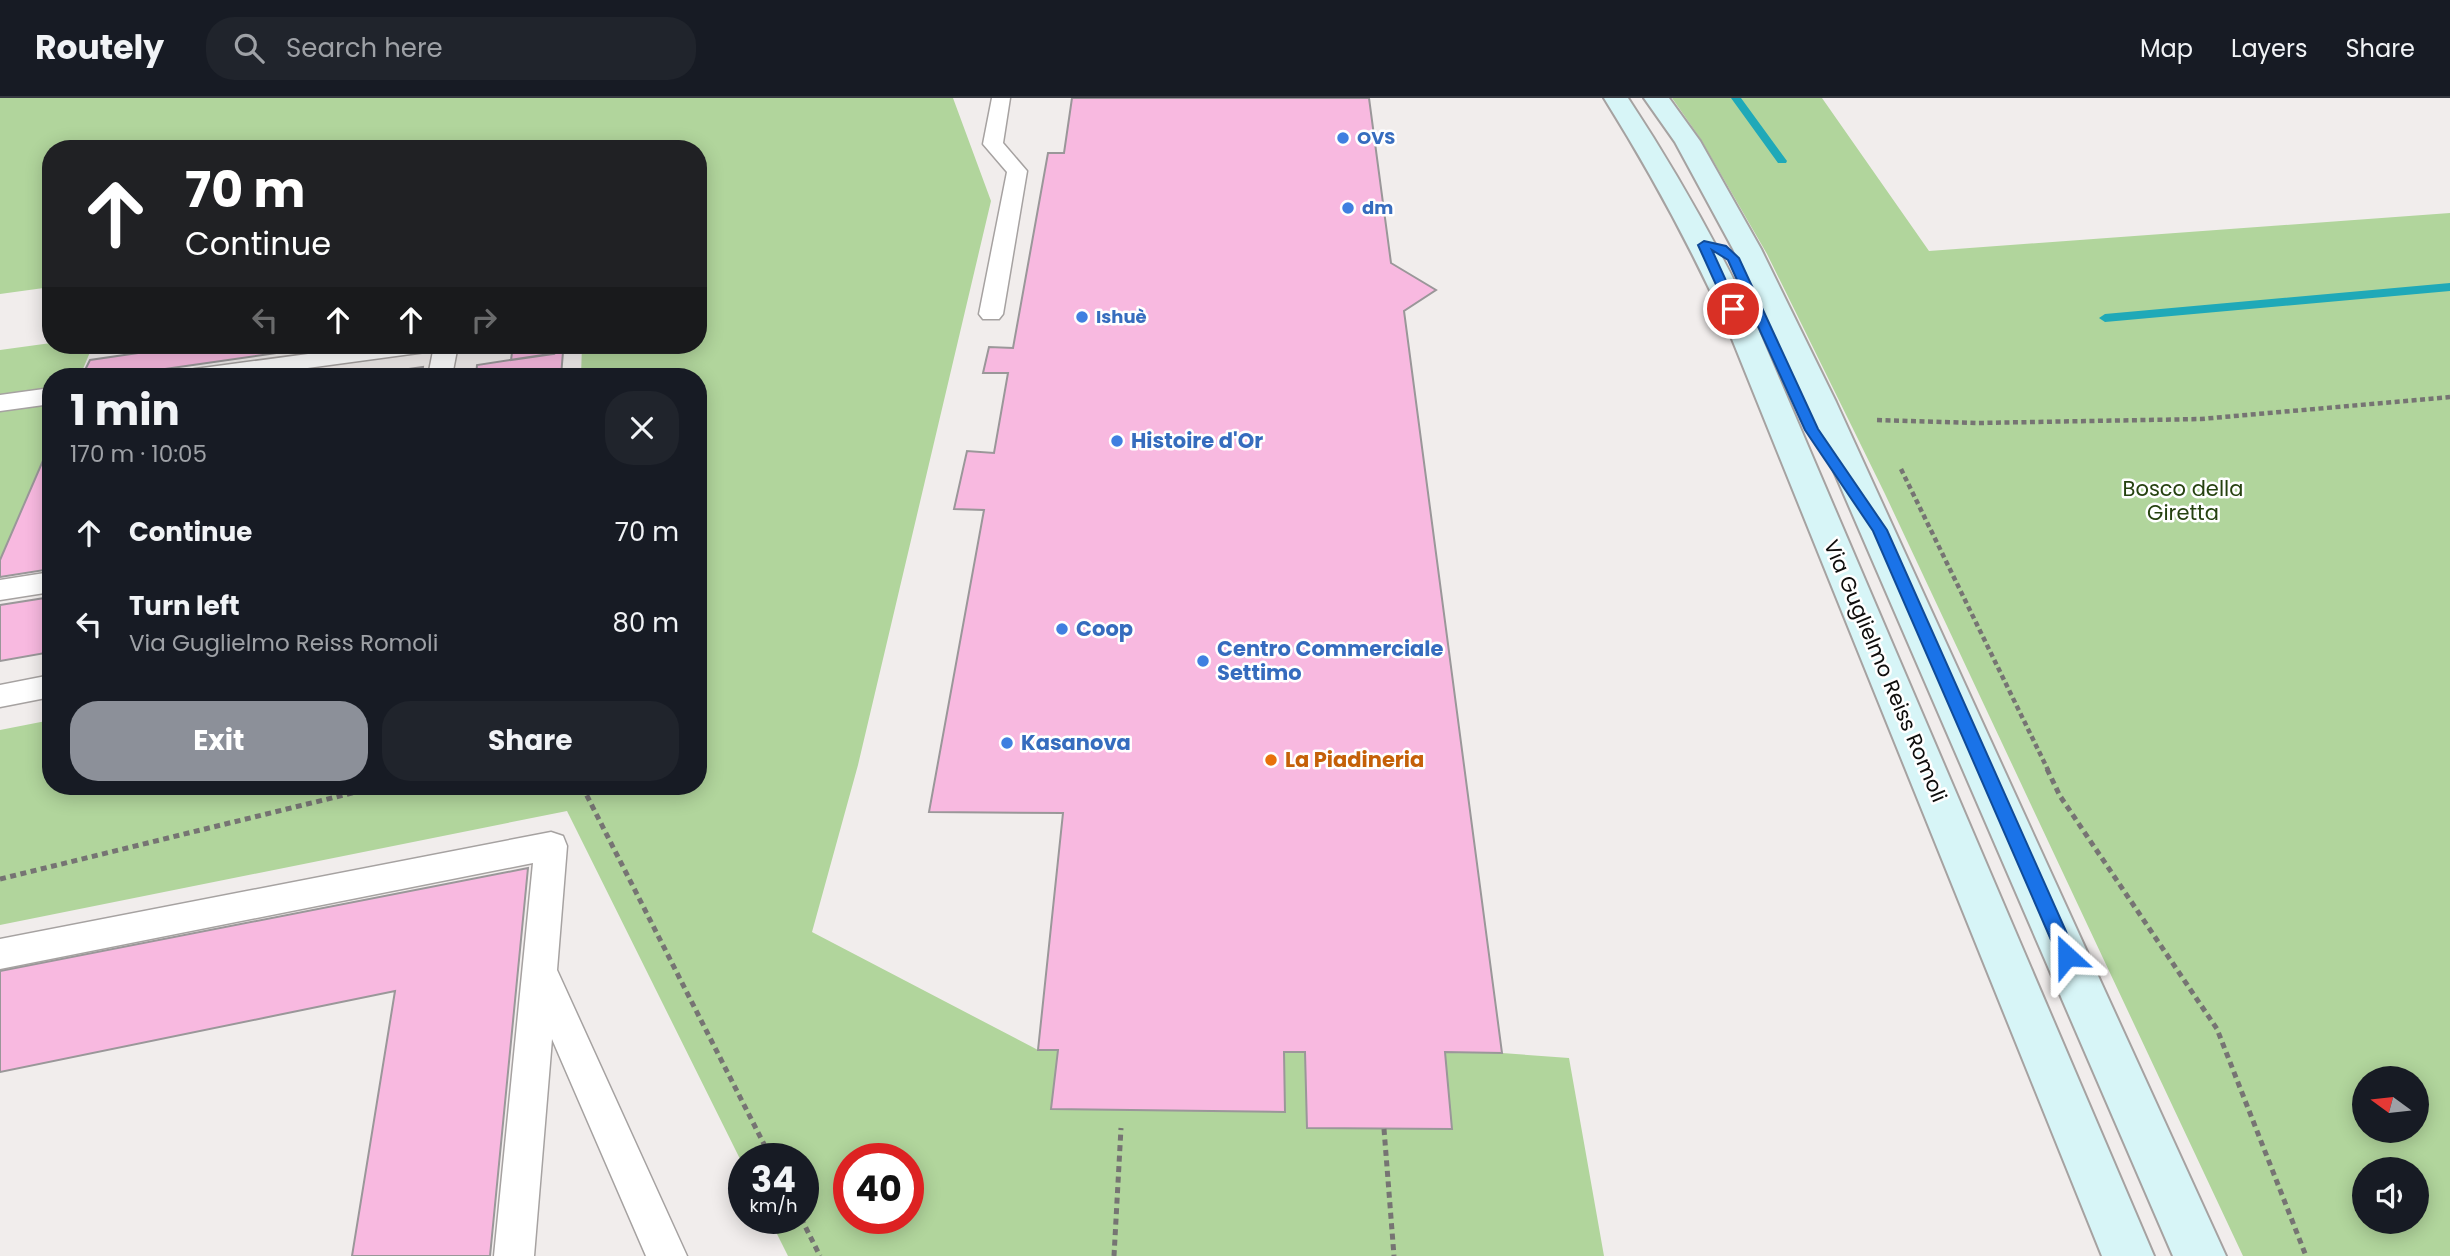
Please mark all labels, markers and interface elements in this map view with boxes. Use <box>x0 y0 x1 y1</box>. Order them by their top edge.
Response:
search box <box>206 17 696 80</box>
text: Routely <box>35 24 164 71</box>
icon: search <box>230 29 268 67</box>
text: Search here <box>286 30 443 66</box>
text: Map <box>2140 32 2193 65</box>
text: Layers <box>2231 32 2307 65</box>
text: Share <box>2345 32 2415 65</box>
place label: OVS <box>1357 125 1395 150</box>
marker: OVS <box>1335 130 1351 146</box>
text: 70 m <box>185 156 305 224</box>
icon: ahead <box>70 168 161 259</box>
place label: dm <box>1362 195 1393 220</box>
marker: dm <box>1340 200 1356 216</box>
text: Continue <box>185 221 331 266</box>
pin <box>1703 279 1763 339</box>
icon: arrive <box>1714 290 1752 328</box>
icon: left <box>246 301 284 339</box>
icon: ahead <box>319 301 357 339</box>
icon: ahead <box>392 301 430 339</box>
icon: right <box>465 301 503 339</box>
place label: Ishuè <box>1096 304 1147 329</box>
marker: Ishuè <box>1074 309 1090 325</box>
text: 1 min <box>70 381 180 440</box>
button: close <box>605 391 679 465</box>
place label: Histoire d'Or <box>1131 426 1263 455</box>
marker: Histoire d'Or <box>1109 433 1125 449</box>
text: 170 m · 10:05 <box>70 438 207 470</box>
park label: Bosco della Giretta <box>2123 474 2243 527</box>
icon: ahead <box>70 514 108 552</box>
text: Continue <box>129 514 252 550</box>
text: 70 m <box>615 514 679 550</box>
street label: Via Guglielmo Reiss Romoli <box>1817 535 1954 806</box>
text: Turn left <box>129 588 240 624</box>
icon: left <box>70 605 108 643</box>
text: 80 m <box>613 605 679 641</box>
place label: Coop <box>1076 614 1133 643</box>
marker: Coop <box>1054 621 1070 637</box>
text: Via Guglielmo Reiss Romoli <box>129 627 438 659</box>
place label: Centro Commerciale Settimo <box>1217 634 1444 687</box>
marker: Centro Commerciale Settimo <box>1195 653 1211 669</box>
button: Exit <box>70 701 368 781</box>
button: Share <box>382 701 679 781</box>
place label: Kasanova <box>1021 728 1131 757</box>
marker: Kasanova <box>999 735 1015 751</box>
place label: La Piadineria <box>1285 745 1424 774</box>
marker: La Piadineria <box>1263 752 1279 768</box>
position arrow <box>2030 919 2104 993</box>
north arrow <box>2352 1066 2429 1143</box>
map controls <box>2352 1066 2429 1234</box>
speed limit sign: 40 <box>833 1143 924 1234</box>
text: 34 <box>751 1155 796 1204</box>
button: sound <box>2352 1157 2429 1234</box>
text: km/h <box>750 1193 797 1218</box>

